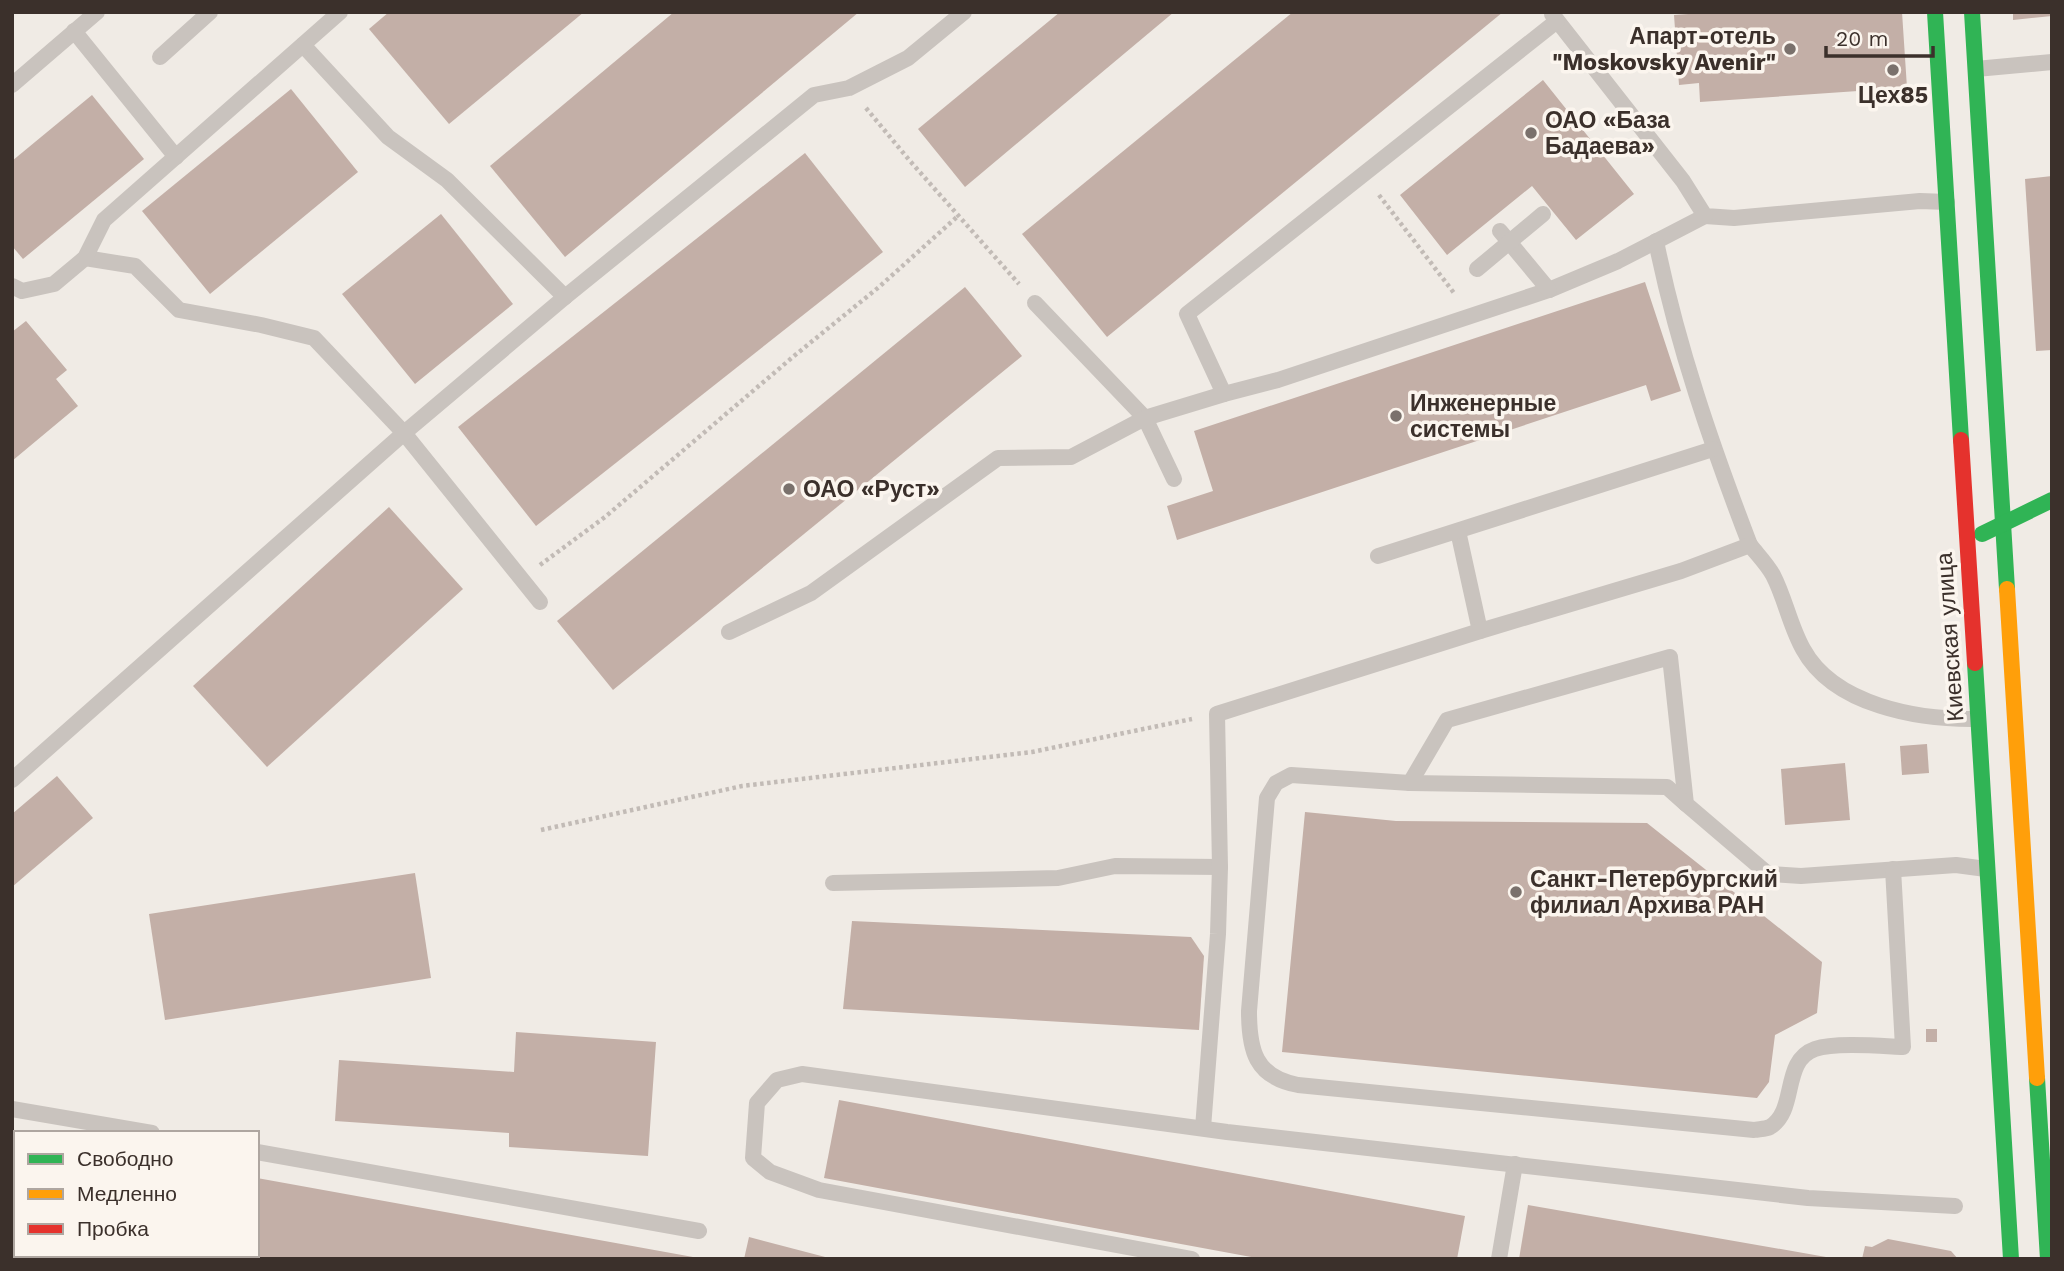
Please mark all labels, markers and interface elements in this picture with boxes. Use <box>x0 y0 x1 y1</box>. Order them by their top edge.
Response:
scale bar <box>1826 14 1933 58</box>
place label: Апарт-отель "Moskovsky Avenir" <box>1552 23 1776 76</box>
text: 20 m <box>1836 26 1888 51</box>
marker: Апарт-отель "Moskovsky Avenir" <box>1782 41 1798 57</box>
marker: Цех85 <box>1885 62 1901 78</box>
place label: Цех85 <box>1858 82 1928 109</box>
place label: ОАО «База Бадаева» <box>1545 107 1670 160</box>
marker: ОАО «База Бадаева» <box>1523 125 1539 141</box>
place label: Инженерные системы <box>1410 390 1556 443</box>
marker: Инженерные системы <box>1388 408 1404 424</box>
place label: ОАО «Руст» <box>803 476 940 503</box>
marker: ОАО «Руст» <box>781 481 797 497</box>
street label: Киевская улица <box>1931 551 1969 722</box>
place label: Санкт-Петербургский филиал Архива РАН <box>1530 866 1778 919</box>
marker: Санкт-Петербургский филиал Архива РАН <box>1508 884 1524 900</box>
legend <box>14 1131 259 1257</box>
text: Свободно <box>77 1146 174 1171</box>
text: Медленно <box>77 1181 177 1206</box>
text: Пробка <box>77 1216 149 1241</box>

